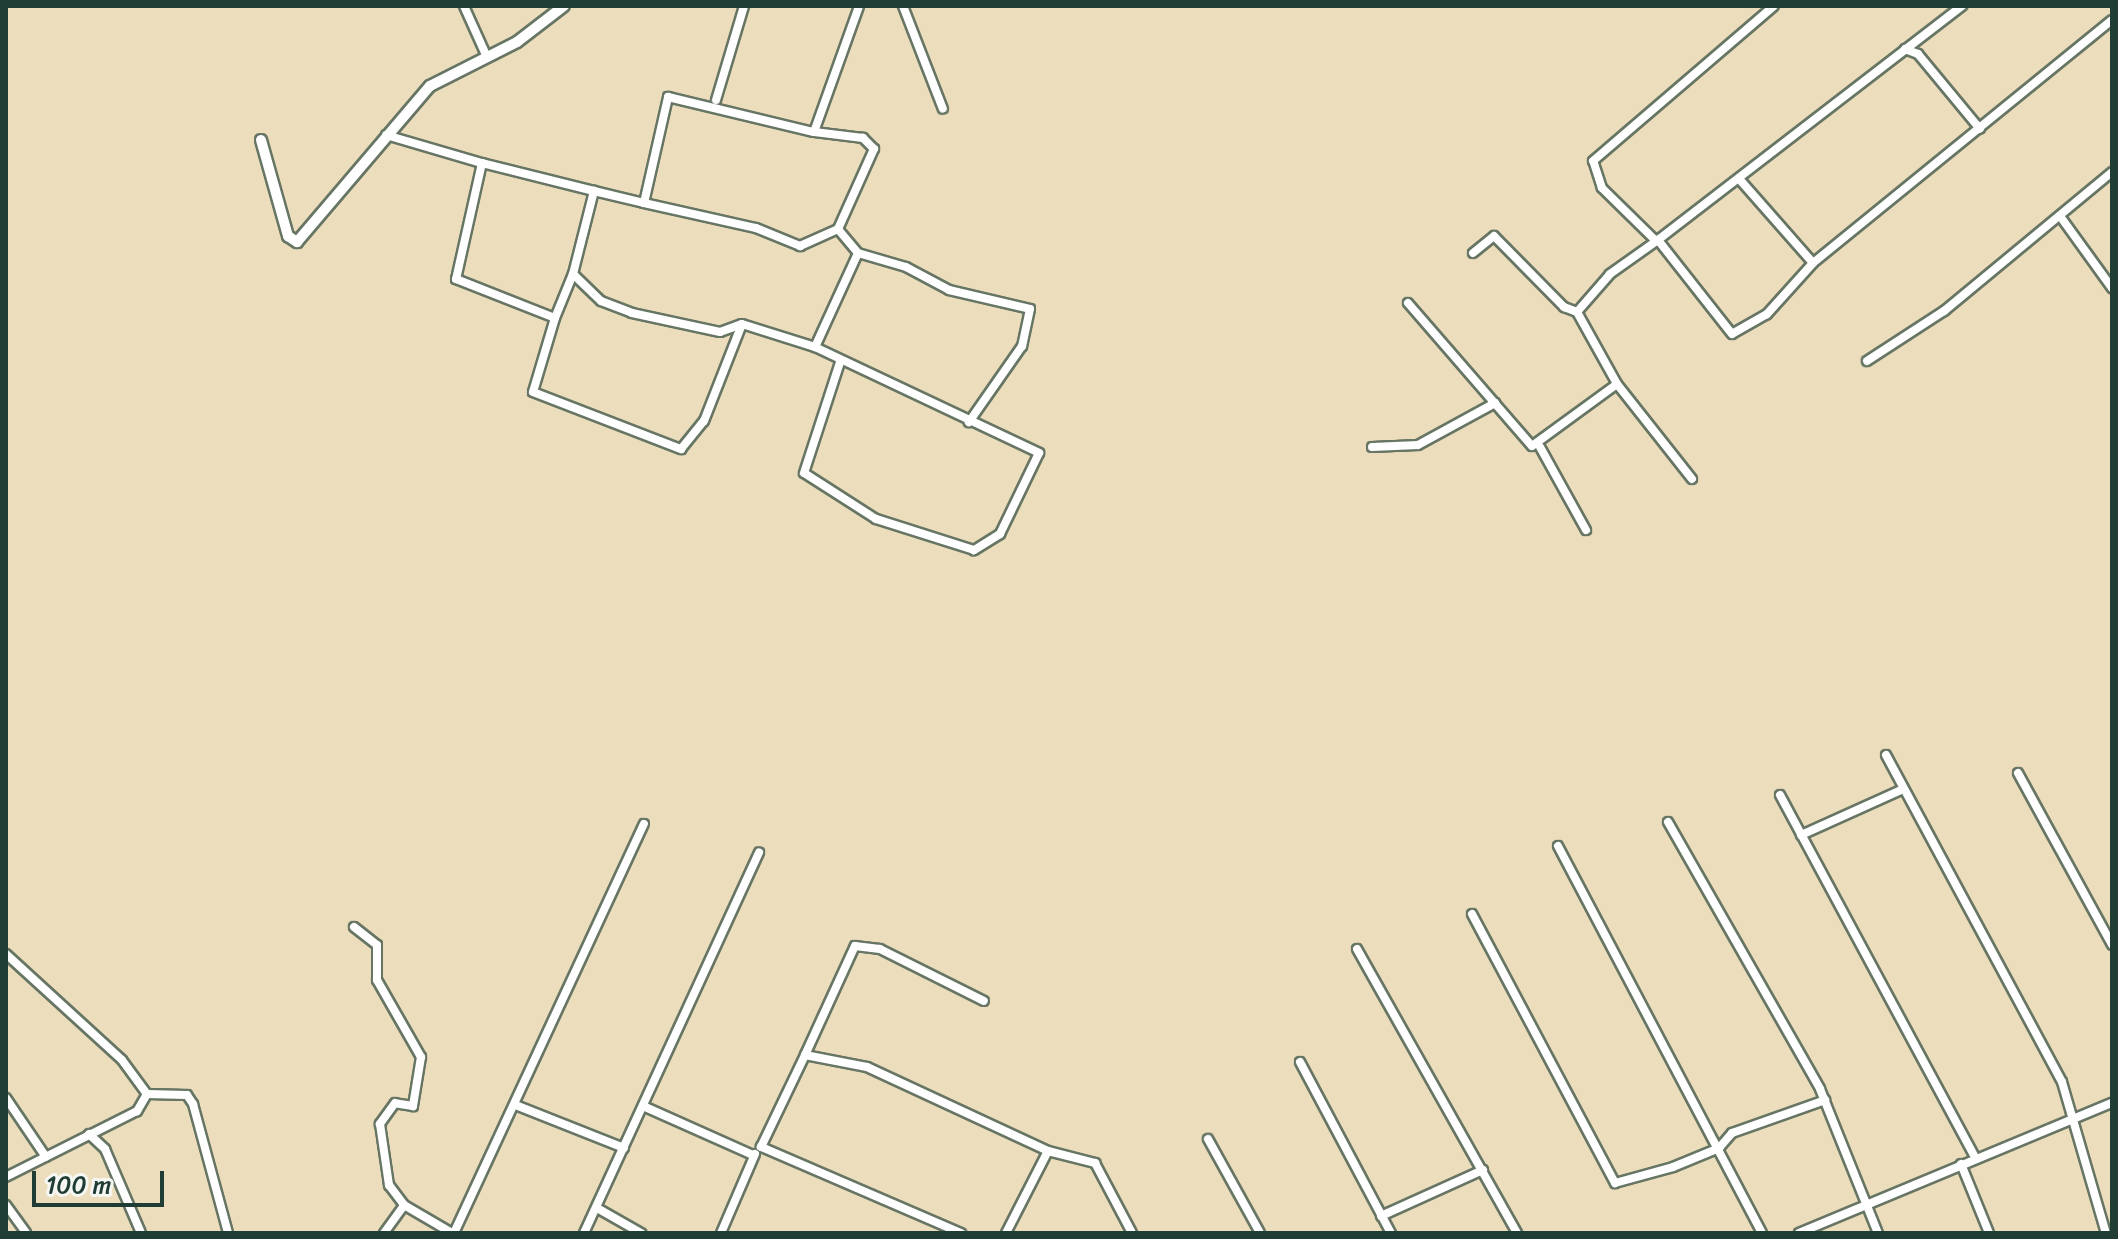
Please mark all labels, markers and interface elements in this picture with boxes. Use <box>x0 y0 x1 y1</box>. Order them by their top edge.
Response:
scale bar <box>36 1155 168 1205</box>
text: 100 m <box>46 1164 111 1206</box>

